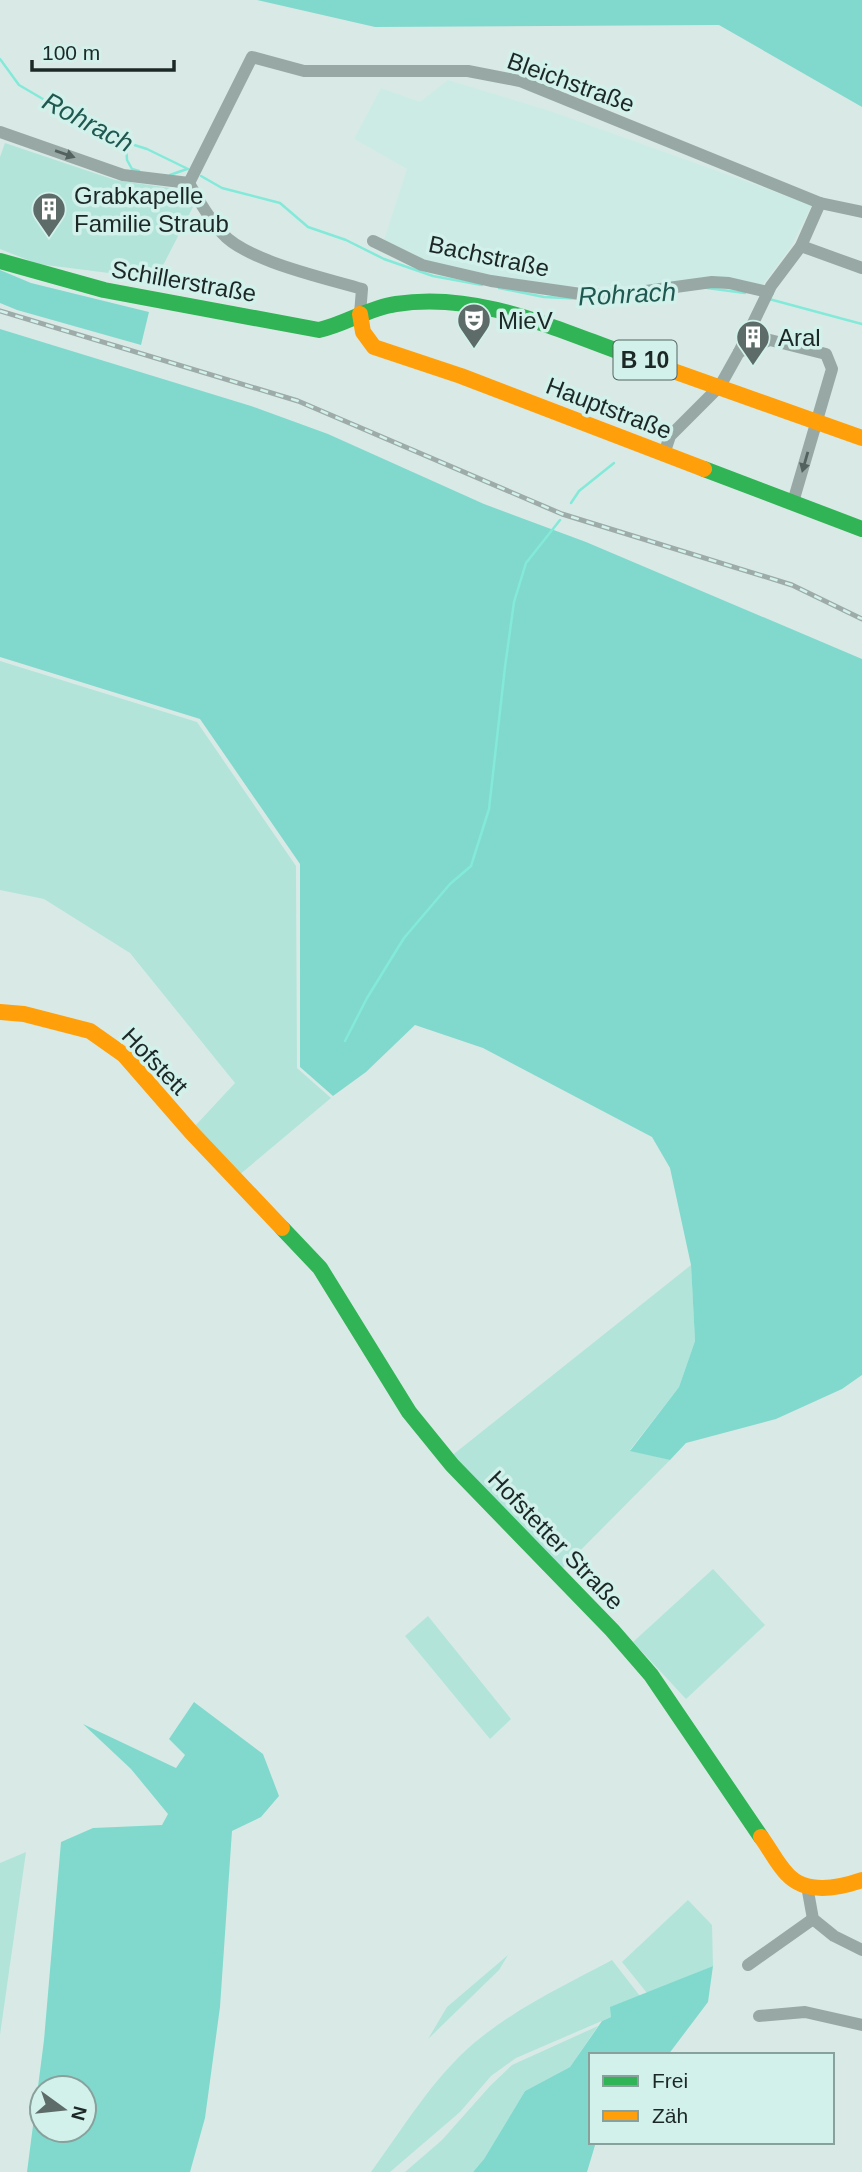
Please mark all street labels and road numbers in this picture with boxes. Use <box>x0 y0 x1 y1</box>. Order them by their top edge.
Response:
street label: Bleichstraße <box>504 47 638 117</box>
street label: Bachstraße <box>426 230 552 282</box>
street label: Schillerstraße <box>109 255 259 307</box>
road number: B 10 <box>614 340 676 380</box>
street label: Hauptstraße <box>543 372 675 444</box>
street label: Hofstett <box>117 1022 194 1100</box>
street label: Hofstetter Straße <box>483 1465 629 1615</box>

